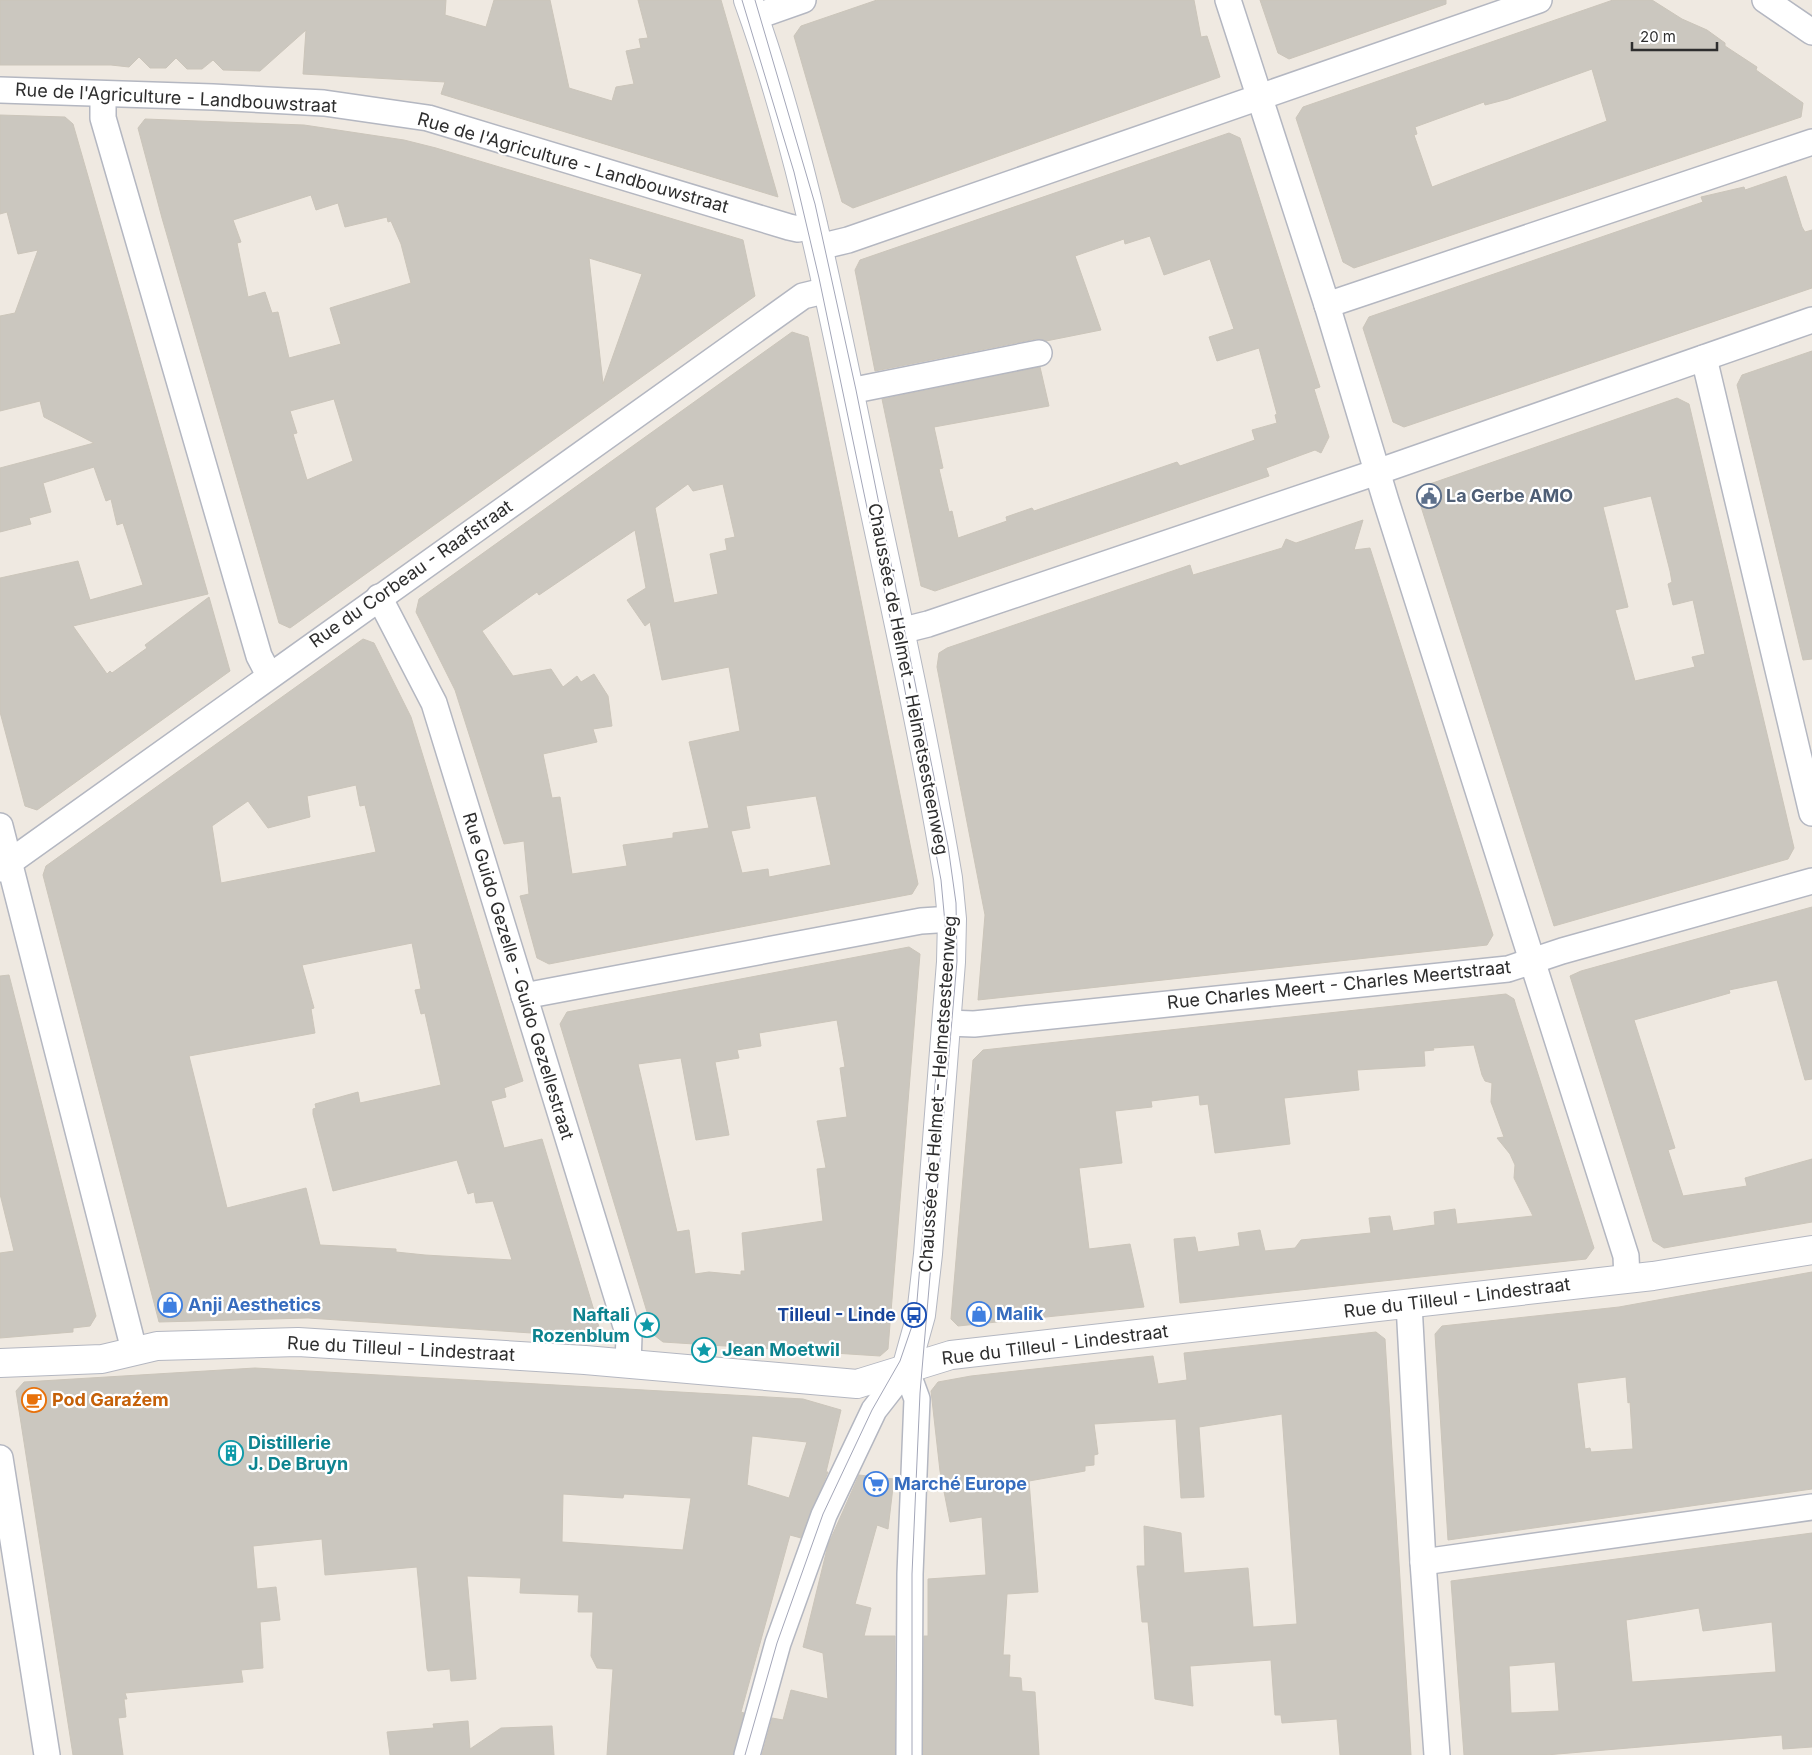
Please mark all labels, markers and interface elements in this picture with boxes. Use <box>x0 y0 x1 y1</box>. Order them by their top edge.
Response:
scale bar <box>1632 20 1717 52</box>
text: 20 m <box>1640 27 1676 46</box>
street label: Rue de l'Agriculture - Landbouwstraat <box>14 79 338 116</box>
street label: Rue de l'Agriculture - Landbouwstraat <box>415 108 731 217</box>
public building icon: La Gerbe AMO <box>1416 483 1442 509</box>
place label: La Gerbe AMO <box>1446 485 1573 506</box>
street label: Rue du Corbeau - Raafstraat <box>305 495 516 652</box>
street label: Chaussée de Helmet - Helmetsesteenweg <box>864 501 953 857</box>
street label: Rue Guido Gezelle - Guido Gezellestraat <box>459 810 578 1142</box>
street label: Chaussée de Helmet - Helmetsesteenweg <box>915 915 960 1273</box>
street label: Rue Charles Meert - Charles Meertstraat <box>1166 956 1512 1013</box>
street label: Rue du Tilleul - Lindestraat <box>1342 1273 1572 1322</box>
shop icon: Anji Aesthetics <box>157 1292 183 1318</box>
place label: Anji Aesthetics <box>188 1294 321 1315</box>
shop icon: Malik <box>966 1301 992 1327</box>
bus stop icon: Tilleul - Linde <box>901 1302 927 1328</box>
place label: Malik <box>996 1303 1044 1324</box>
place label: Naftali Rozenblum <box>532 1304 630 1346</box>
place label: Tilleul - Linde <box>777 1304 896 1325</box>
place icon: Naftali Rozenblum <box>634 1312 660 1338</box>
street label: Rue du Tilleul - Lindestraat <box>940 1320 1170 1369</box>
street label: Rue du Tilleul - Lindestraat <box>287 1332 516 1365</box>
place icon: Jean Moetwil <box>691 1337 717 1363</box>
place label: Jean Moetwil <box>722 1339 840 1360</box>
cafe icon: Pod Garaźem <box>21 1387 47 1413</box>
place label: Pod Garaźem <box>52 1389 169 1410</box>
place label: Distillerie J. De Bruyn <box>248 1432 348 1474</box>
building icon: Distillerie J. De Bruyn <box>218 1440 244 1466</box>
supermarket icon: Marché Europe <box>863 1471 889 1497</box>
place label: Marché Europe <box>894 1473 1027 1494</box>

